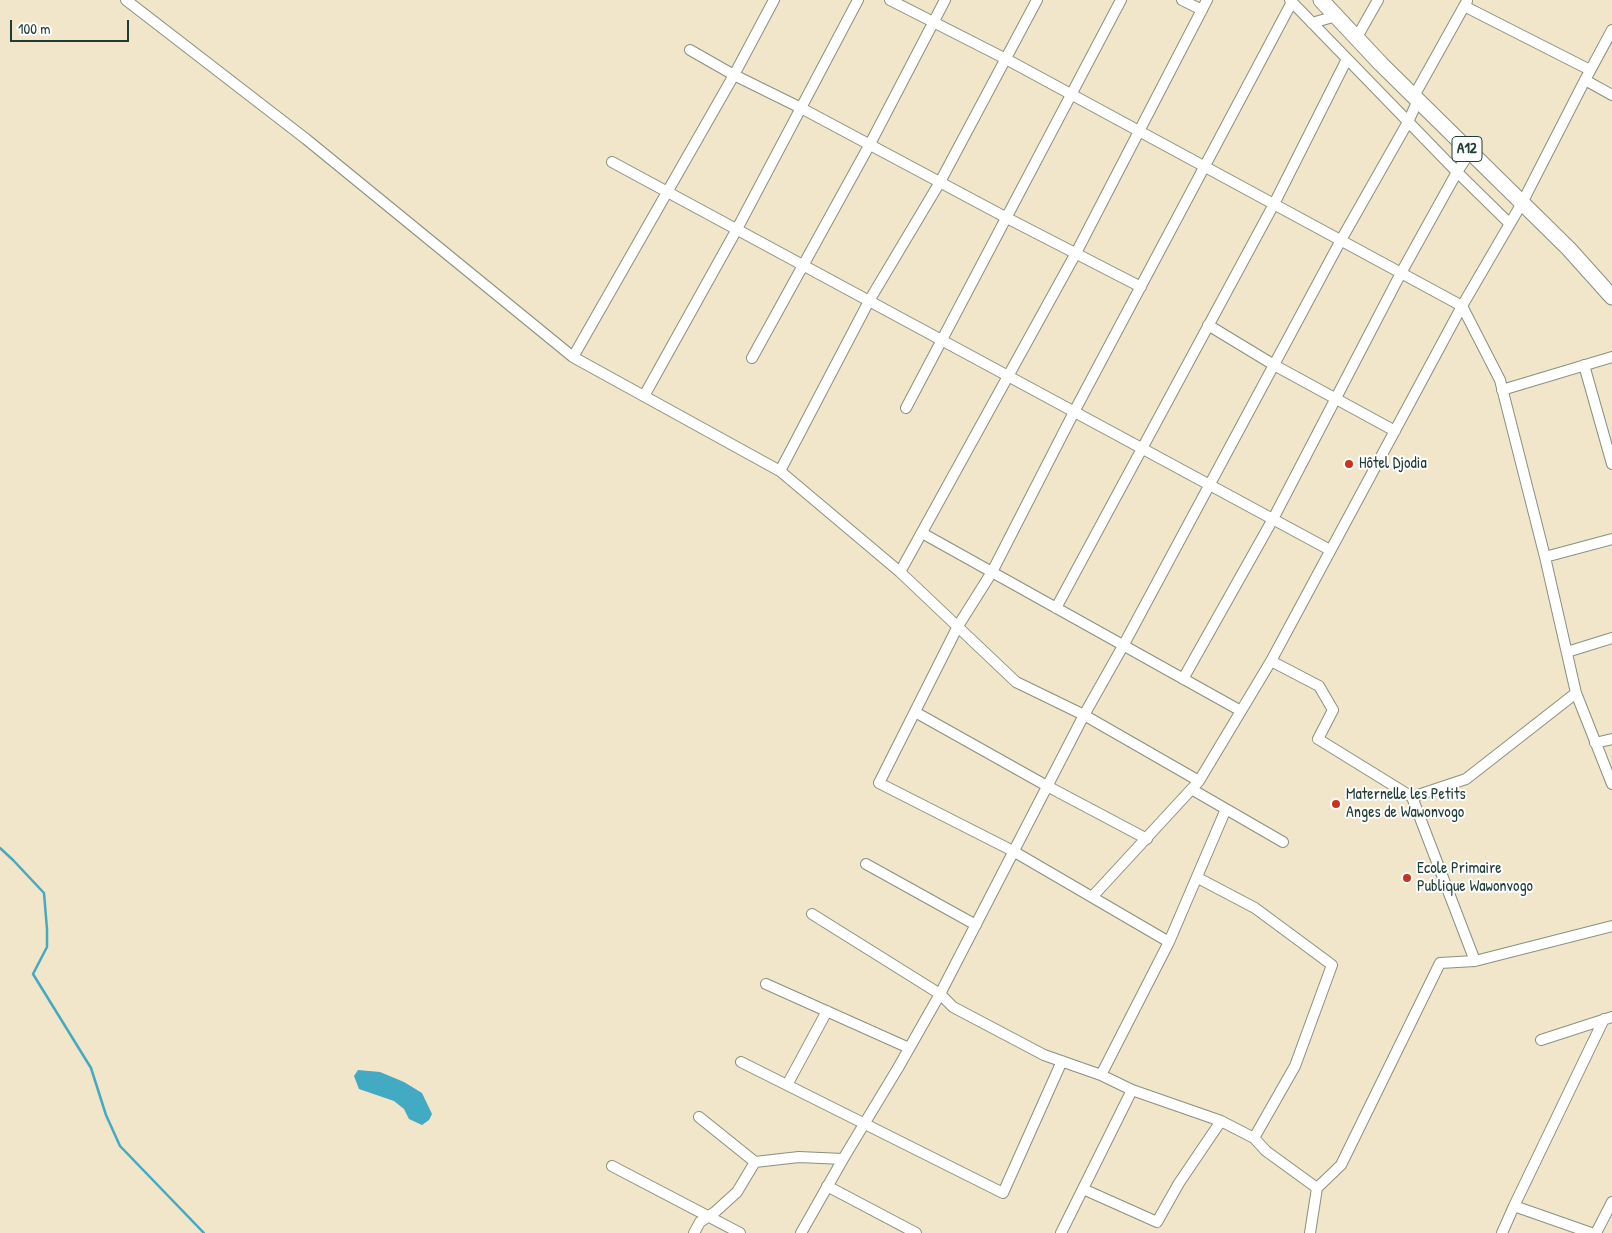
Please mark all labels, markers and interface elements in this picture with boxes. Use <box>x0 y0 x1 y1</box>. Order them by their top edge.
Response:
scale bar <box>12 10 131 42</box>
text: 100 m <box>18 18 51 39</box>
road number: A12 <box>1452 136 1482 162</box>
place label: Hôtel Djodia <box>1359 454 1427 474</box>
marker: Hôtel Djodia <box>1343 458 1355 470</box>
place label: Maternelle les Petits Anges de Wawonvogo <box>1346 785 1466 823</box>
marker: Maternelle les Petits Anges de Wawonvogo <box>1330 798 1342 810</box>
place label: Ecole Primaire Publique Wawonvogo <box>1417 859 1533 897</box>
marker: Ecole Primaire Publique Wawonvogo <box>1401 872 1413 884</box>

